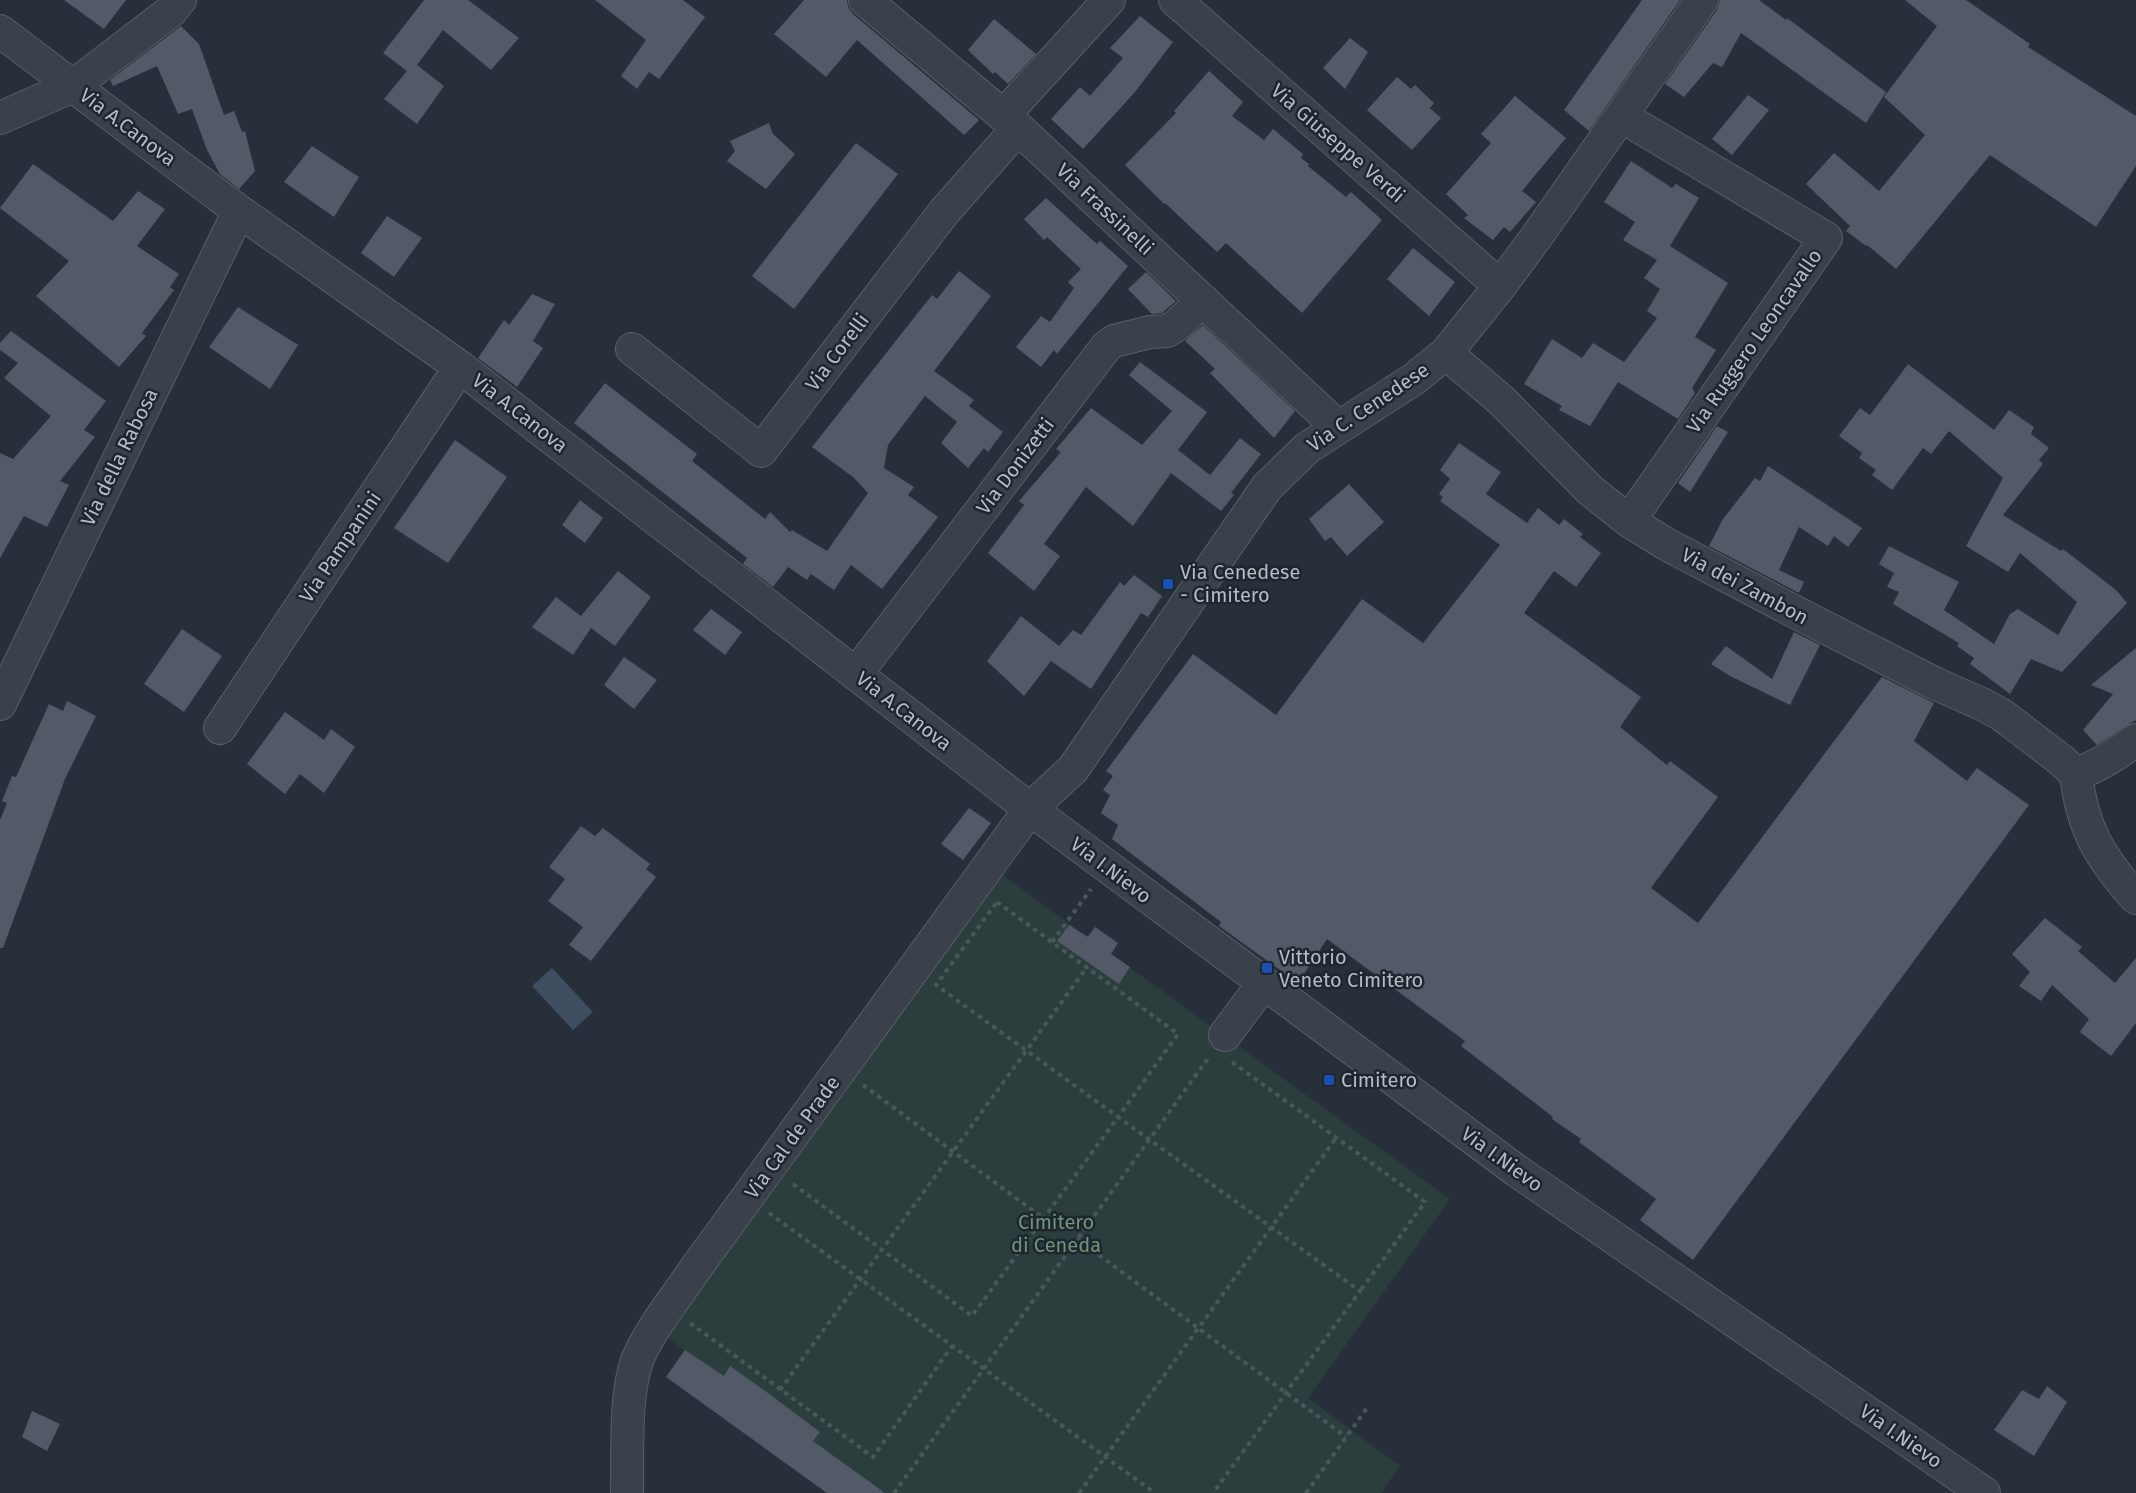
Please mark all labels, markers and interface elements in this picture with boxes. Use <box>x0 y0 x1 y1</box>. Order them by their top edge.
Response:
street label: Via Giuseppe Verdi <box>1266 78 1410 208</box>
street label: Via A.Canova <box>75 83 181 171</box>
street label: Via Frassinelli <box>1052 158 1158 260</box>
street label: Via Ruggero Leoncavallo <box>1681 244 1827 438</box>
street label: Via Corelli <box>800 309 874 395</box>
street label: Via C. Cenedese <box>1303 357 1433 457</box>
street label: Via A.Canova <box>468 368 572 458</box>
street label: Via della Rabosa <box>75 384 163 530</box>
street label: Via Donizetti <box>971 413 1059 519</box>
street label: Via Pampanini <box>294 487 386 607</box>
street label: Via dei Zambon <box>1677 542 1813 630</box>
place label: Via Cenedese - Cimitero <box>1180 560 1300 607</box>
marker: Via Cenedese - Cimitero <box>1161 577 1175 591</box>
street label: Via A.Canova <box>852 666 956 756</box>
street label: Via I.Nievo <box>1066 832 1156 908</box>
place label: Vittorio Veneto Cimitero <box>1279 945 1423 992</box>
marker: Vittorio Veneto Cimitero <box>1260 961 1274 975</box>
place label: Cimitero <box>1341 1068 1417 1092</box>
street label: Via Cal de Prade <box>739 1071 845 1203</box>
marker: Cimitero <box>1322 1073 1336 1087</box>
street label: Via I.Nievo <box>1456 1121 1548 1197</box>
park label: Cimitero di Ceneda <box>1011 1210 1101 1257</box>
street label: Via I.Nievo <box>1855 1399 1947 1473</box>

